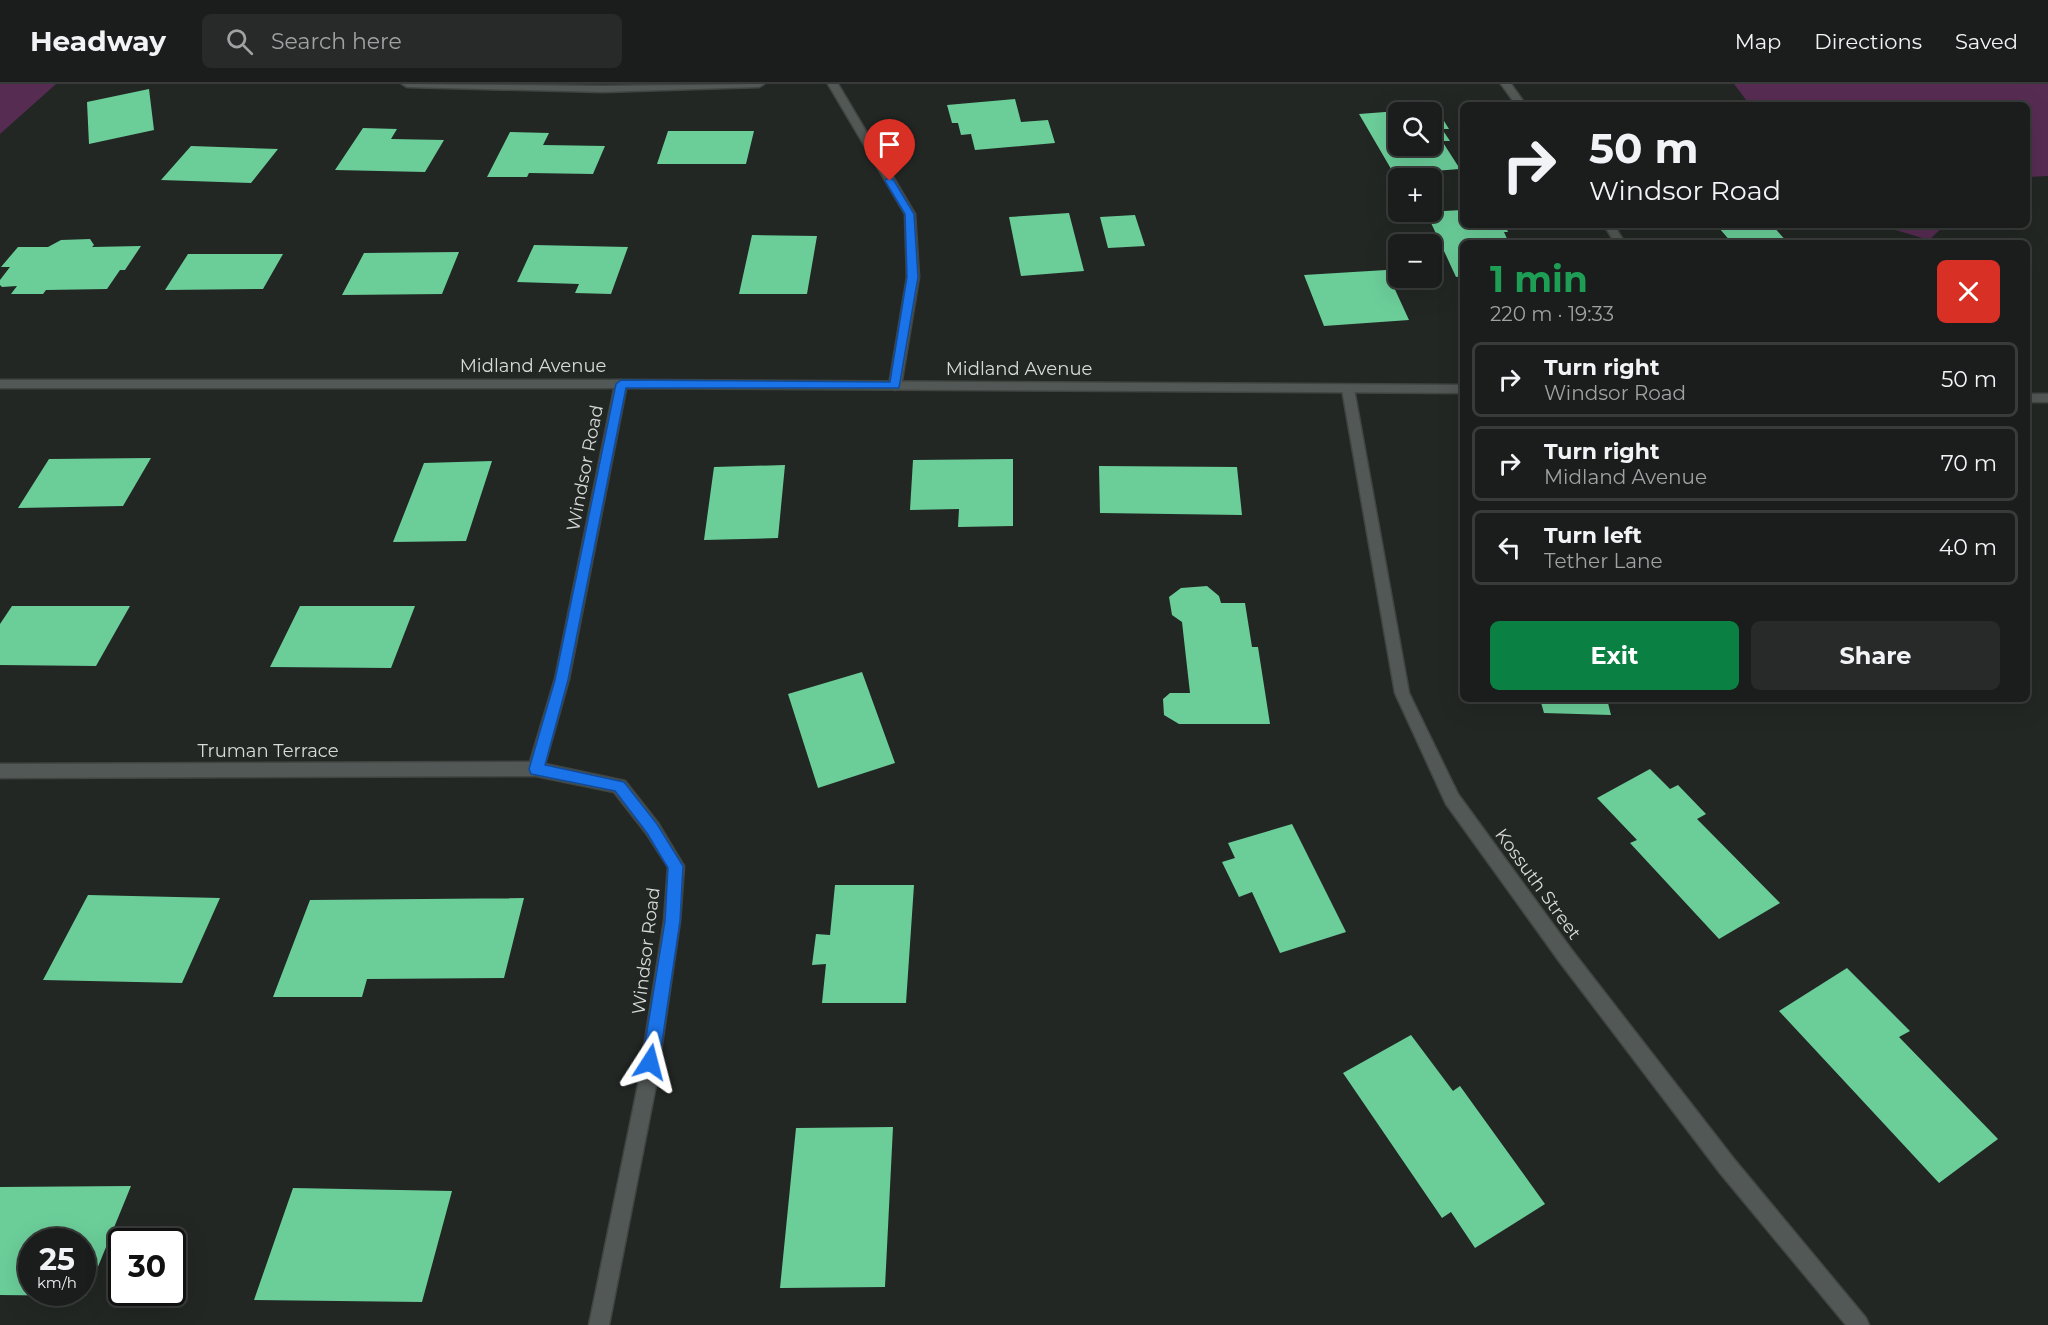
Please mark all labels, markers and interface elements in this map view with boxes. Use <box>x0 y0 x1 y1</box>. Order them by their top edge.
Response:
search box <box>202 14 622 68</box>
text: Headway <box>30 24 166 58</box>
icon: search <box>223 25 256 58</box>
text: Search here <box>271 28 402 55</box>
text: Map <box>1735 29 1781 54</box>
text: Directions <box>1814 29 1922 54</box>
text: Saved <box>1955 29 2018 54</box>
map controls <box>1388 102 1442 288</box>
button: search <box>1388 102 1442 156</box>
pin <box>864 119 915 181</box>
text: 50 m <box>1589 122 1698 174</box>
icon: right <box>1490 126 1568 204</box>
icon: arrive <box>873 128 906 161</box>
button: + <box>1388 168 1442 222</box>
text: Windsor Road <box>1589 174 1781 207</box>
button: − <box>1388 234 1442 288</box>
text: 1 min <box>1490 257 1588 301</box>
button: close <box>1937 260 2000 323</box>
text: 220 m · 19:33 <box>1490 302 1614 326</box>
text: Turn right <box>1544 354 1659 381</box>
street label: Midland Avenue <box>460 355 606 377</box>
street label: Midland Avenue <box>946 358 1092 380</box>
icon: right <box>1493 363 1526 396</box>
text: 50 m <box>1941 366 1997 393</box>
text: Windsor Road <box>1544 381 1686 405</box>
street label: Windsor Road <box>562 403 608 533</box>
text: Turn right <box>1544 438 1659 465</box>
icon: right <box>1493 447 1526 480</box>
text: 70 m <box>1941 450 1997 477</box>
text: Midland Avenue <box>1544 465 1707 489</box>
text: Turn left <box>1544 522 1642 549</box>
icon: left <box>1493 531 1526 564</box>
text: 40 m <box>1939 534 1997 561</box>
text: Tether Lane <box>1544 549 1663 573</box>
button: Exit <box>1490 621 1739 690</box>
button: Share <box>1751 621 2000 690</box>
street label: Truman Terrace <box>197 740 339 762</box>
street label: Kossuth Street <box>1490 824 1586 944</box>
street label: Windsor Road <box>627 886 665 1016</box>
position arrow <box>618 1030 682 1094</box>
speed limit sign: 30 <box>108 1228 186 1306</box>
text: 25 <box>39 1241 75 1278</box>
text: km/h <box>37 1273 77 1292</box>

